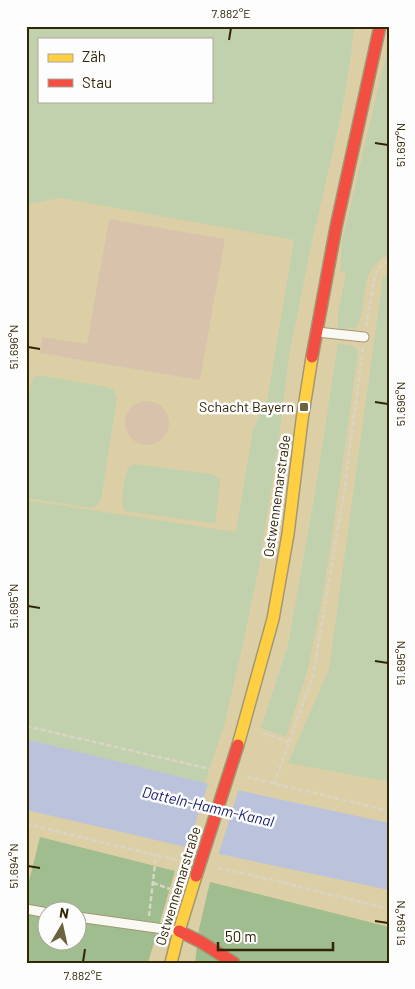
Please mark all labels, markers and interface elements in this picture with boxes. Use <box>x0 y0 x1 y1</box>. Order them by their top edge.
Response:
text: 7.882°E <box>211 6 251 20</box>
legend <box>38 38 212 102</box>
text: Zäh <box>82 47 106 65</box>
text: Stau <box>82 73 112 91</box>
text: 51.697°N <box>393 123 407 167</box>
text: 51.696°N <box>6 325 20 369</box>
text: 51.696°N <box>393 382 407 426</box>
place label: Schacht Bayern <box>199 398 294 415</box>
marker: Schacht Bayern <box>298 401 310 413</box>
street label: Ostwennemarstraße <box>260 434 294 558</box>
text: 51.695°N <box>6 584 20 628</box>
text: 51.695°N <box>393 641 407 685</box>
water label: Datteln-Hamm-Kanal <box>141 782 276 830</box>
street label: Ostwennemarstraße <box>151 824 204 947</box>
text: 51.694°N <box>6 843 20 889</box>
text: 51.694°N <box>393 900 407 946</box>
north arrow <box>38 902 88 952</box>
text: N <box>58 904 70 922</box>
scale bar <box>218 919 332 951</box>
text: 50 m <box>225 927 257 945</box>
text: 7.882°E <box>63 968 103 982</box>

